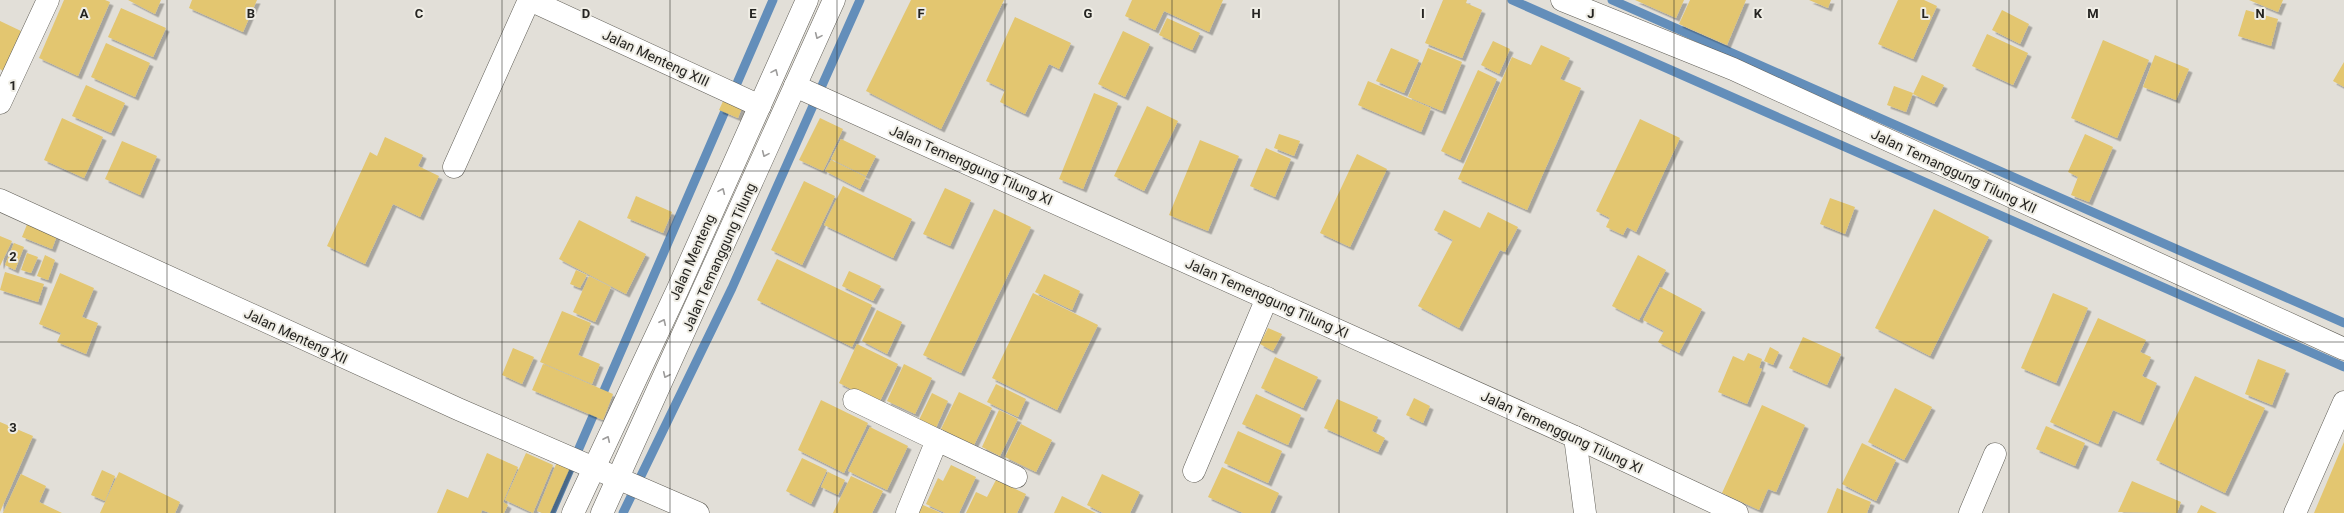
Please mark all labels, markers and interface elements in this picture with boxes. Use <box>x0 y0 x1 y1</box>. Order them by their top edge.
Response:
text: A <box>80 6 89 21</box>
text: B <box>247 6 255 21</box>
text: C <box>415 6 424 21</box>
text: D <box>582 6 590 21</box>
text: E <box>749 6 757 21</box>
text: F <box>917 6 925 21</box>
text: G <box>1084 6 1093 21</box>
text: H <box>1251 6 1261 21</box>
text: I <box>1421 6 1425 21</box>
text: J <box>1587 6 1595 21</box>
text: K <box>1754 6 1763 21</box>
text: L <box>1921 6 1929 21</box>
text: M <box>2087 6 2099 21</box>
text: N <box>2255 6 2265 21</box>
street label: Jalan Menteng XIII <box>600 26 712 90</box>
one-way arrow <box>815 31 823 39</box>
one-way arrow <box>770 69 778 76</box>
text: 1 <box>9 78 17 93</box>
street label: Jalan Temenggung Tilung XI <box>887 122 1055 208</box>
street label: Jalan Temanggung Tilung XII <box>1869 126 2039 216</box>
one-way arrow <box>762 150 770 158</box>
street label: Jalan Temanggung Tilung <box>679 180 759 334</box>
one-way arrow <box>717 187 725 195</box>
street label: Jalan Menteng <box>666 211 718 303</box>
text: 2 <box>9 249 17 264</box>
street label: Jalan Temenggung Tilung XI <box>1183 255 1351 341</box>
street label: Jalan Menteng XII <box>242 305 350 367</box>
one-way arrow <box>658 319 666 326</box>
one-way arrow <box>663 371 671 378</box>
street label: Jalan Temenggung Tilung XI <box>1479 387 1645 477</box>
text: 3 <box>9 420 17 435</box>
one-way arrow <box>602 436 610 444</box>

